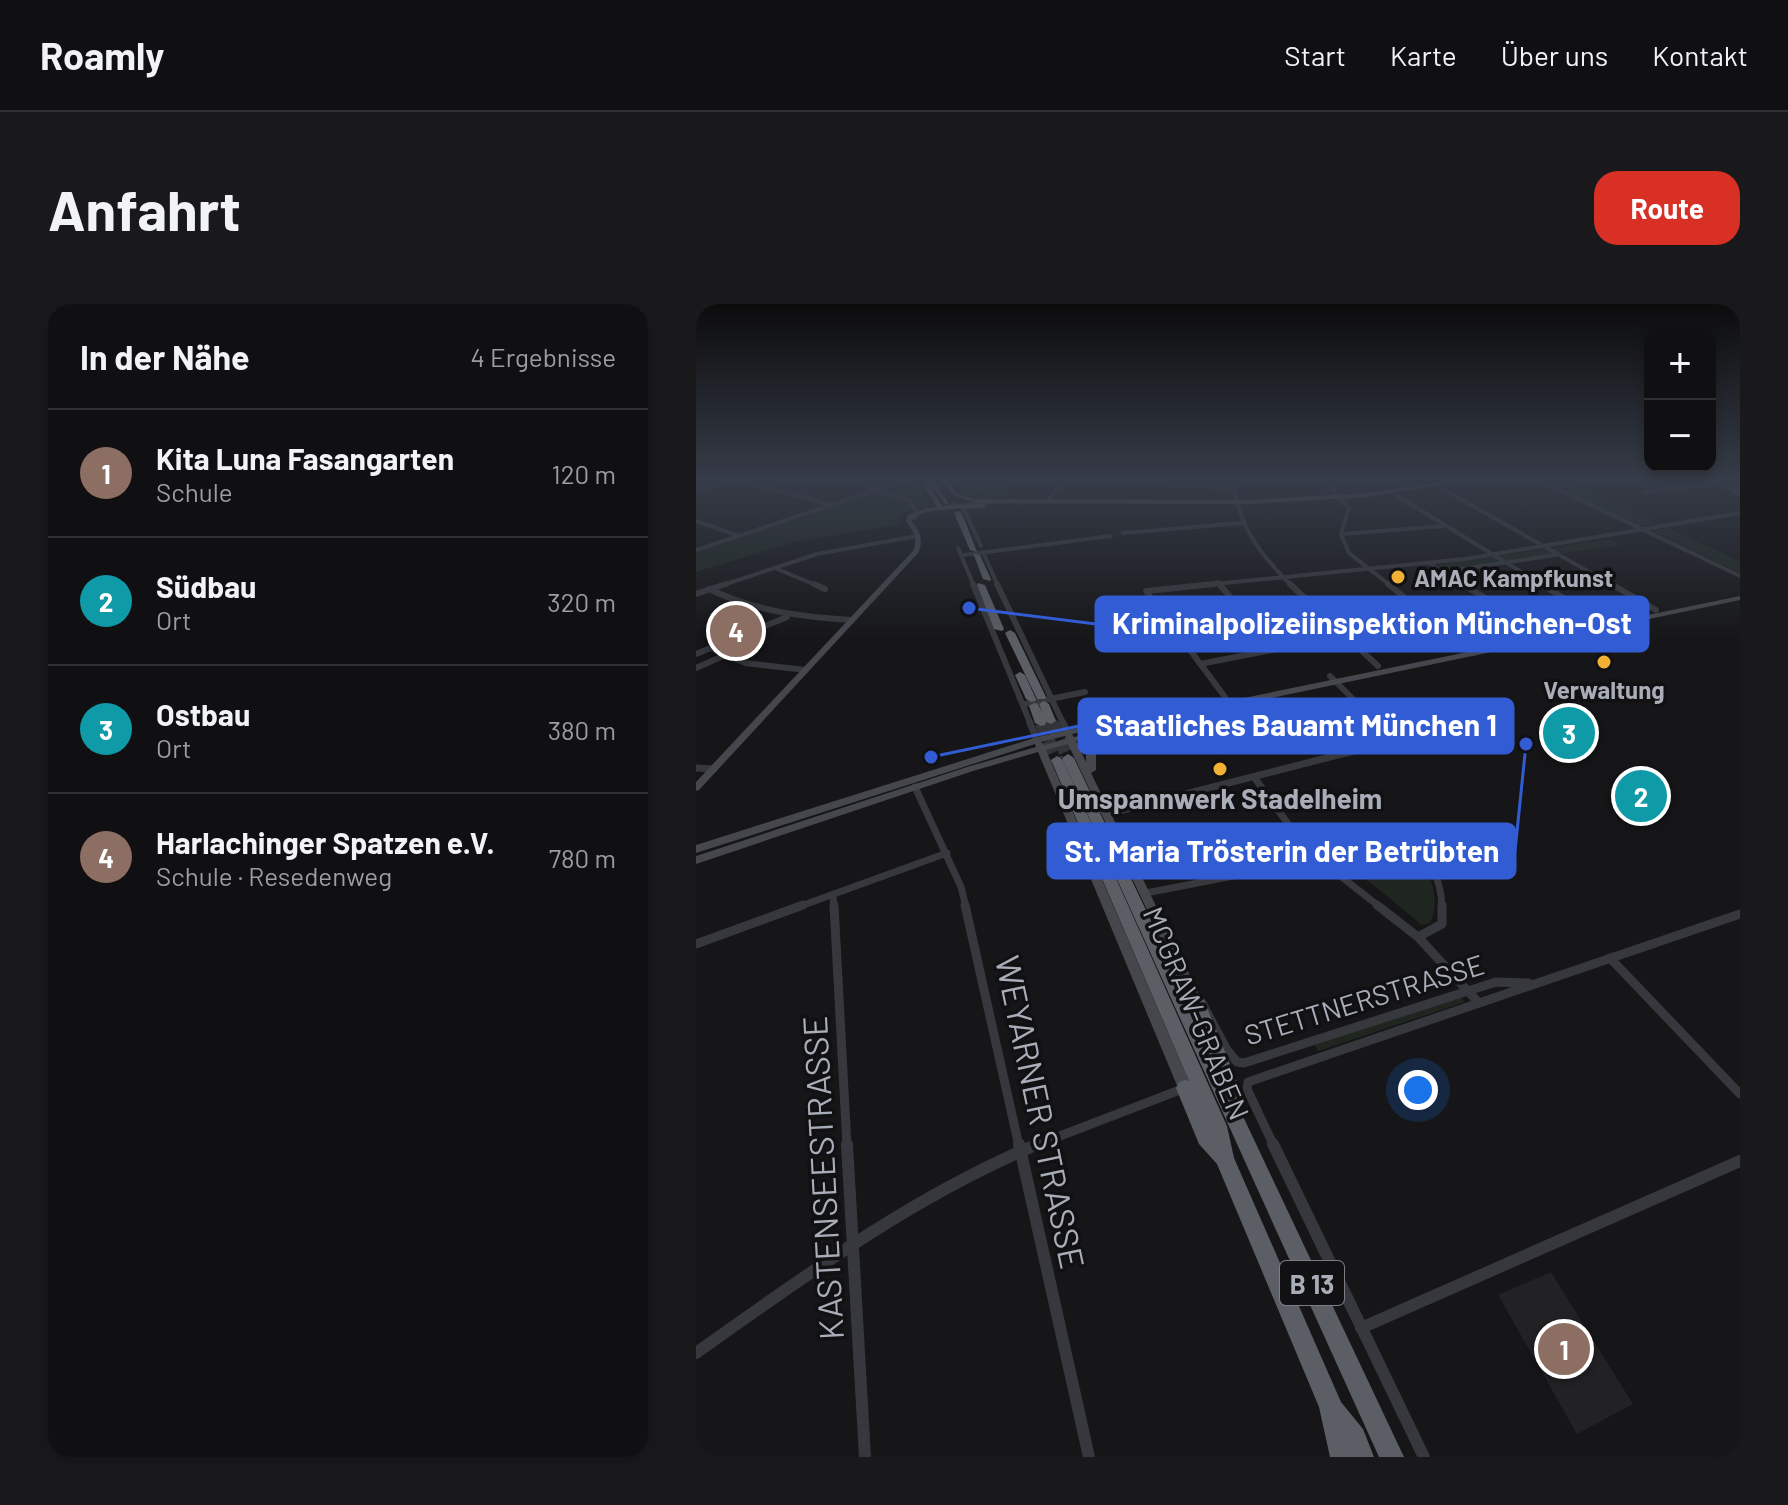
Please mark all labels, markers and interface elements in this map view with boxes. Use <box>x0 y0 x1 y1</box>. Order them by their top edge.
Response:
text: Roamly <box>40 32 164 78</box>
text: Start <box>1284 38 1346 72</box>
text: Karte <box>1390 38 1457 72</box>
text: Über uns <box>1501 38 1608 72</box>
text: Kontakt <box>1652 38 1748 72</box>
button: Route <box>1594 171 1740 245</box>
text: Anfahrt <box>48 175 241 242</box>
map controls <box>1644 328 1716 472</box>
button: + <box>1644 328 1716 400</box>
text: In der Nähe <box>80 336 250 377</box>
text: 4 Ergebnisse <box>471 341 616 372</box>
button: − <box>1644 400 1716 472</box>
text: Kita Luna Fasangarten <box>156 440 454 476</box>
text: 1 <box>101 458 111 489</box>
text: 120 m <box>552 458 616 489</box>
text: Schule <box>156 476 233 507</box>
place label: AMAC Kampfkunst <box>1414 563 1613 592</box>
text: Südbau <box>156 568 256 604</box>
marker: AMAC Kampfkunst <box>1389 568 1407 586</box>
text: 2 <box>99 586 113 617</box>
text: 320 m <box>547 586 616 617</box>
callout: Kriminalpolizeiinspektion München-Ost <box>1096 597 1648 651</box>
pin: 4 <box>710 601 762 661</box>
text: Ort <box>156 604 191 635</box>
text: Kriminalpolizeiinspektion München-Ost <box>1112 604 1632 640</box>
marker: Verwaltung <box>1595 653 1613 671</box>
place label: Verwaltung <box>1543 675 1665 704</box>
text: Ostbau <box>156 696 250 732</box>
callout: Staatliches Bauamt München 1 <box>1079 699 1513 753</box>
pin: 3 <box>1543 703 1595 763</box>
text: Staatliches Bauamt München 1 <box>1095 706 1497 742</box>
text: 3 <box>99 714 113 745</box>
text: 380 m <box>548 714 616 745</box>
text: Ort <box>156 732 191 763</box>
marker: Umspannwerk Stadelheim <box>1211 760 1229 778</box>
pin: 2 <box>1615 766 1667 826</box>
place label: Umspannwerk Stadelheim <box>1058 781 1382 815</box>
text: Harlachinger Spatzen e.V. <box>156 824 495 860</box>
callout: St. Maria Trösterin der Betrübten <box>1048 824 1515 878</box>
text: St. Maria Trösterin der Betrübten <box>1065 832 1499 868</box>
text: 4 <box>98 842 114 873</box>
text: 780 m <box>549 842 616 873</box>
text: Schule · Resedenweg <box>156 860 392 891</box>
street label: MCGRAW-GRABEN <box>1137 901 1257 1125</box>
street label: STETTNERSTRASSE <box>1240 946 1488 1052</box>
street label: WEYARNER STRASSE <box>988 952 1094 1272</box>
street label: KASTENSEESTRASSE <box>793 1015 851 1341</box>
your location <box>1398 1070 1438 1110</box>
road number: B 13 <box>1280 1261 1344 1305</box>
pin: 1 <box>1538 1319 1590 1379</box>

